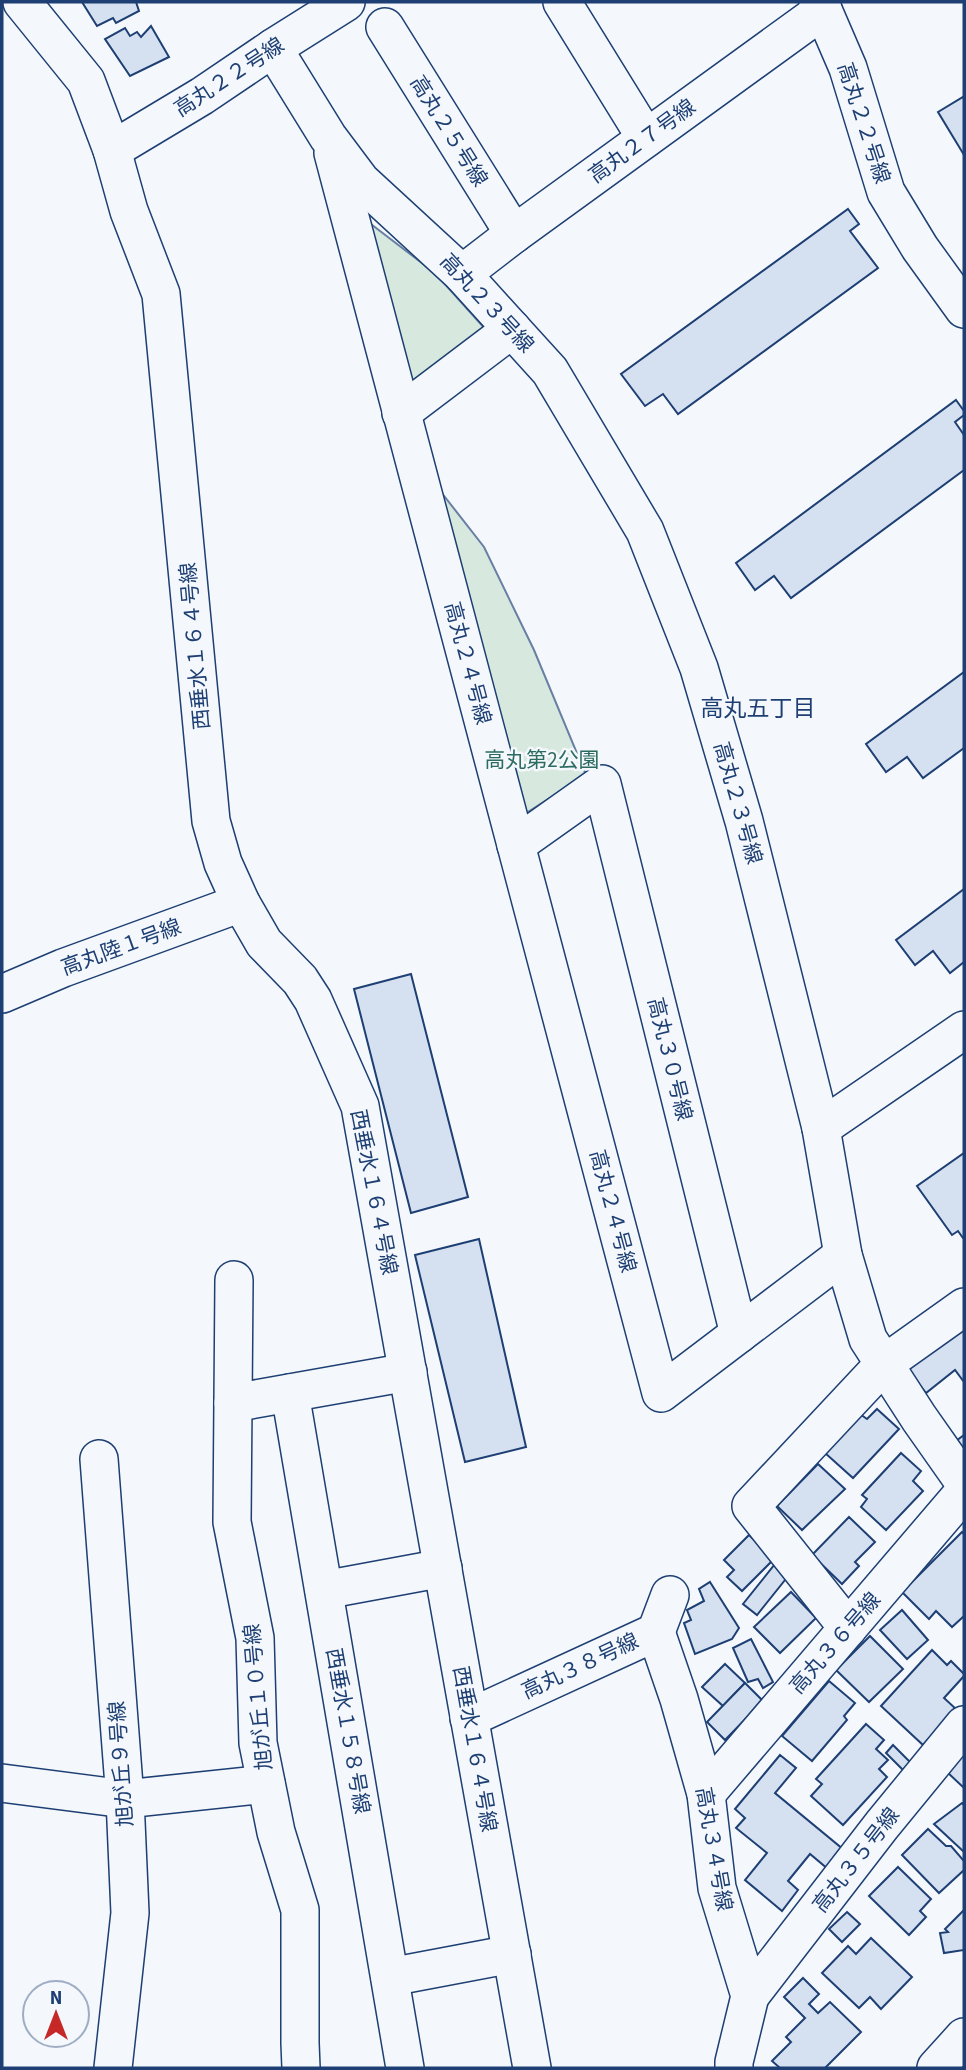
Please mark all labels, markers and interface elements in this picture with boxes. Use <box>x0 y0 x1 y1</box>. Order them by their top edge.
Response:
street label: 高丸２２号線 <box>168 30 290 124</box>
street label: 高丸２２号線 <box>830 58 898 188</box>
street label: 高丸２５号線 <box>403 70 495 192</box>
street label: 高丸２７号線 <box>582 92 702 190</box>
street label: 高丸２３号線 <box>433 247 541 359</box>
street label: 西垂水１６４号線 <box>173 561 217 731</box>
street label: 高丸２４号線 <box>437 598 499 728</box>
district label: 高丸五丁目 <box>701 692 816 725</box>
street label: 高丸２３号線 <box>706 738 770 868</box>
park label: 高丸第2公園 <box>484 745 600 775</box>
street label: 高丸陸１号線 <box>57 911 185 983</box>
street label: 高丸３０号線 <box>640 994 700 1124</box>
street label: 西垂水１６４号線 <box>343 1107 405 1277</box>
street label: 高丸２４号線 <box>582 1146 644 1276</box>
street label: 高丸３６号線 <box>782 1586 888 1700</box>
street label: 旭が丘１０号線 <box>237 1622 279 1772</box>
street label: 高丸３８号線 <box>517 1626 643 1706</box>
street label: 西垂水１５８号線 <box>319 1646 377 1816</box>
street label: 西垂水１６４号線 <box>446 1664 504 1834</box>
street label: 旭が丘９号線 <box>102 1700 140 1828</box>
street label: 高丸３４号線 <box>688 1784 740 1914</box>
street label: 高丸３５号線 <box>805 1801 907 1919</box>
north arrow <box>21 1979 91 2049</box>
text: N <box>50 1985 62 2012</box>

